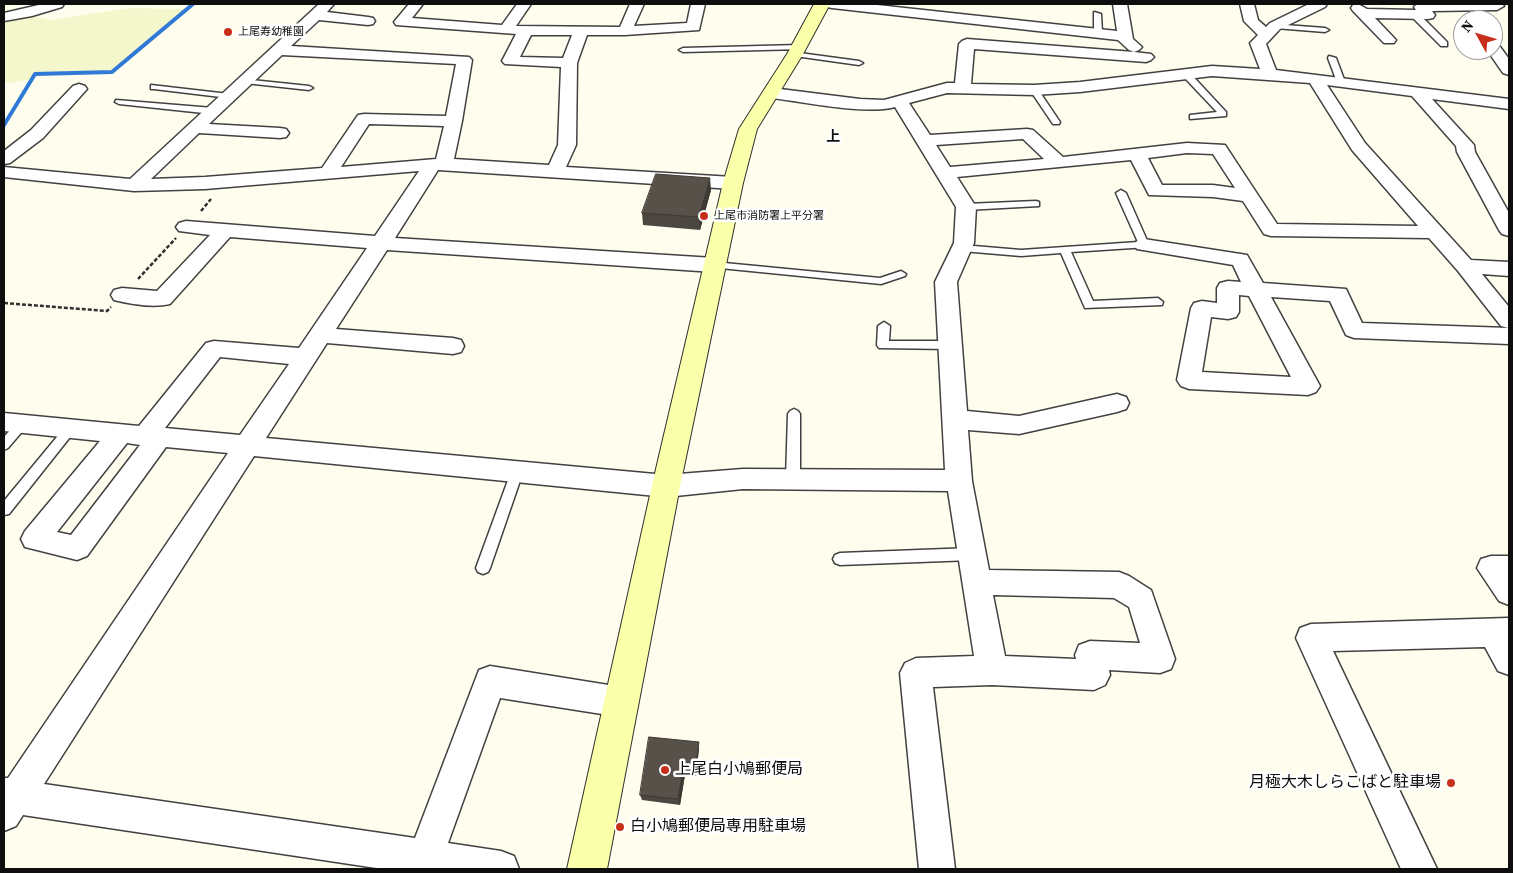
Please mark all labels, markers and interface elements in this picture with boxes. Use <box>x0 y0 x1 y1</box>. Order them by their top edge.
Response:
north arrow <box>1453 10 1503 60</box>
text: N <box>1456 16 1478 36</box>
place label: 上尾寿幼稚園 <box>238 25 304 39</box>
marker: 上尾寿幼稚園 <box>222 26 234 38</box>
district label: 上 <box>826 129 840 145</box>
place label: 上尾市消防署上平分署 <box>714 209 824 223</box>
marker: 上尾市消防署上平分署 <box>698 210 710 222</box>
place label: 上尾白小鳩郵便局 <box>675 760 803 780</box>
marker: 上尾白小鳩郵便局 <box>659 764 671 776</box>
place label: 月極大木しらこばと駐車場 <box>1249 773 1441 793</box>
marker: 月極大木しらこばと駐車場 <box>1445 777 1457 789</box>
place label: 白小鳩郵便局専用駐車場 <box>630 817 806 837</box>
marker: 白小鳩郵便局専用駐車場 <box>614 821 626 833</box>

